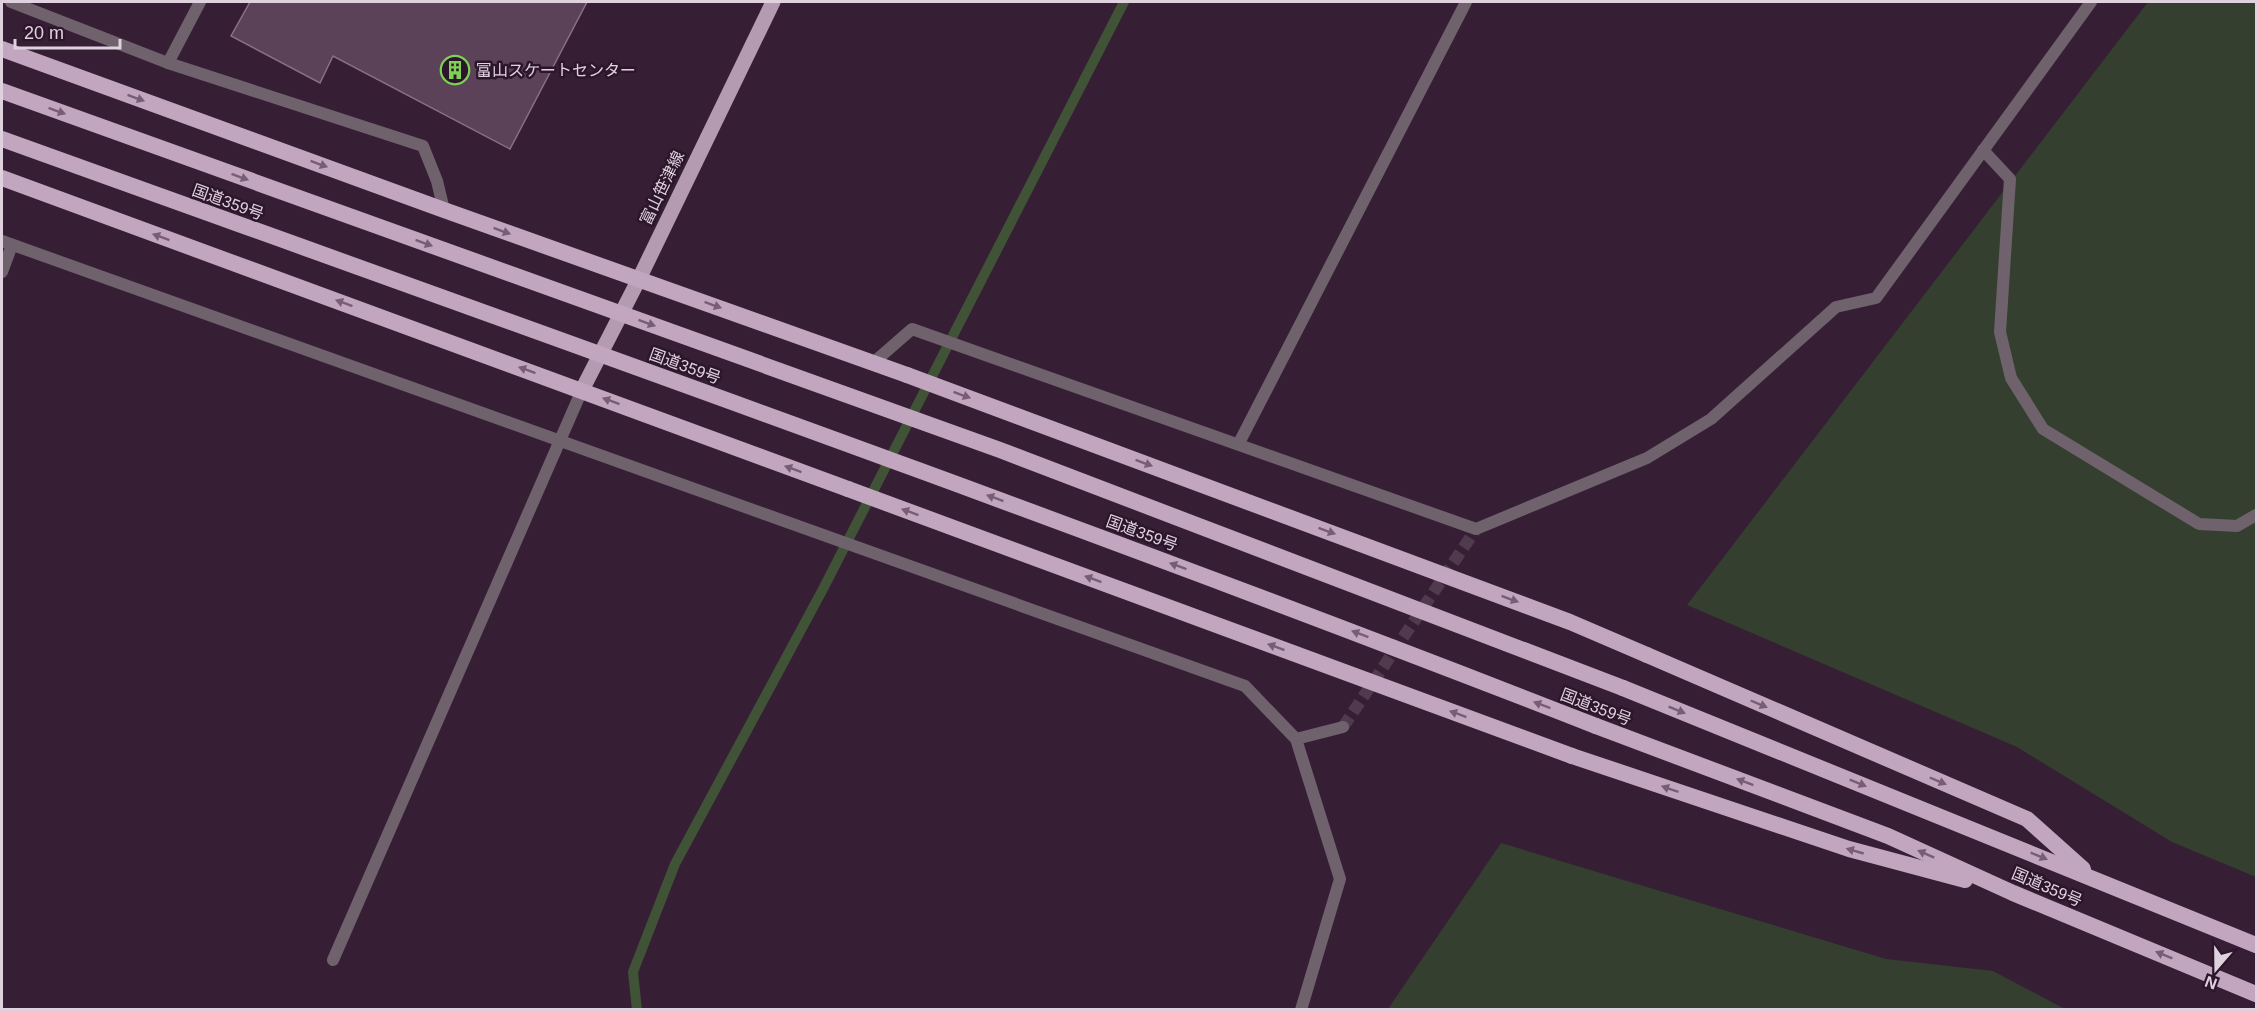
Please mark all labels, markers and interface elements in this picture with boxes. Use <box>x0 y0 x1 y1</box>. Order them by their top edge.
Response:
scale bar <box>15 12 120 50</box>
text: 20 m <box>24 23 64 43</box>
building icon: 富山スケートセンター <box>439 54 471 86</box>
place label: 富山スケートセンター <box>476 62 636 79</box>
one-way arrow <box>127 93 145 103</box>
one-way arrow <box>48 107 66 117</box>
street label: 富山笹津線 <box>637 148 687 228</box>
one-way arrow <box>310 160 328 169</box>
one-way arrow <box>231 173 249 183</box>
street label: 国道359号 <box>190 181 266 223</box>
one-way arrow <box>493 226 511 236</box>
one-way arrow <box>152 231 170 241</box>
one-way arrow <box>415 239 433 249</box>
one-way arrow <box>335 298 353 308</box>
one-way arrow <box>705 301 723 311</box>
one-way arrow <box>638 319 656 329</box>
street label: 国道359号 <box>647 345 723 387</box>
one-way arrow <box>518 365 536 375</box>
one-way arrow <box>953 390 971 400</box>
one-way arrow <box>601 395 619 405</box>
one-way arrow <box>1135 459 1153 468</box>
one-way arrow <box>784 463 802 473</box>
one-way arrow <box>985 493 1003 503</box>
one-way arrow <box>901 506 919 516</box>
street label: 国道359号 <box>1104 512 1180 554</box>
one-way arrow <box>1318 527 1336 537</box>
one-way arrow <box>1168 561 1186 571</box>
one-way arrow <box>1083 574 1101 584</box>
one-way arrow <box>1501 595 1519 605</box>
one-way arrow <box>1351 629 1369 638</box>
one-way arrow <box>1266 641 1284 651</box>
street label: 国道359号 <box>1558 686 1634 728</box>
one-way arrow <box>1750 699 1767 708</box>
one-way arrow <box>1533 700 1551 709</box>
one-way arrow <box>1668 706 1686 715</box>
one-way arrow <box>1449 709 1467 719</box>
one-way arrow <box>1736 777 1754 787</box>
one-way arrow <box>1929 777 1947 786</box>
one-way arrow <box>1849 779 1867 788</box>
one-way arrow <box>1661 784 1679 793</box>
one-way arrow <box>1846 846 1864 855</box>
one-way arrow <box>1918 849 1935 858</box>
one-way arrow <box>2030 851 2048 861</box>
street label: 国道359号 <box>2009 865 2085 909</box>
north arrow <box>2186 939 2246 999</box>
one-way arrow <box>2154 950 2172 960</box>
text: N <box>2203 973 2219 993</box>

